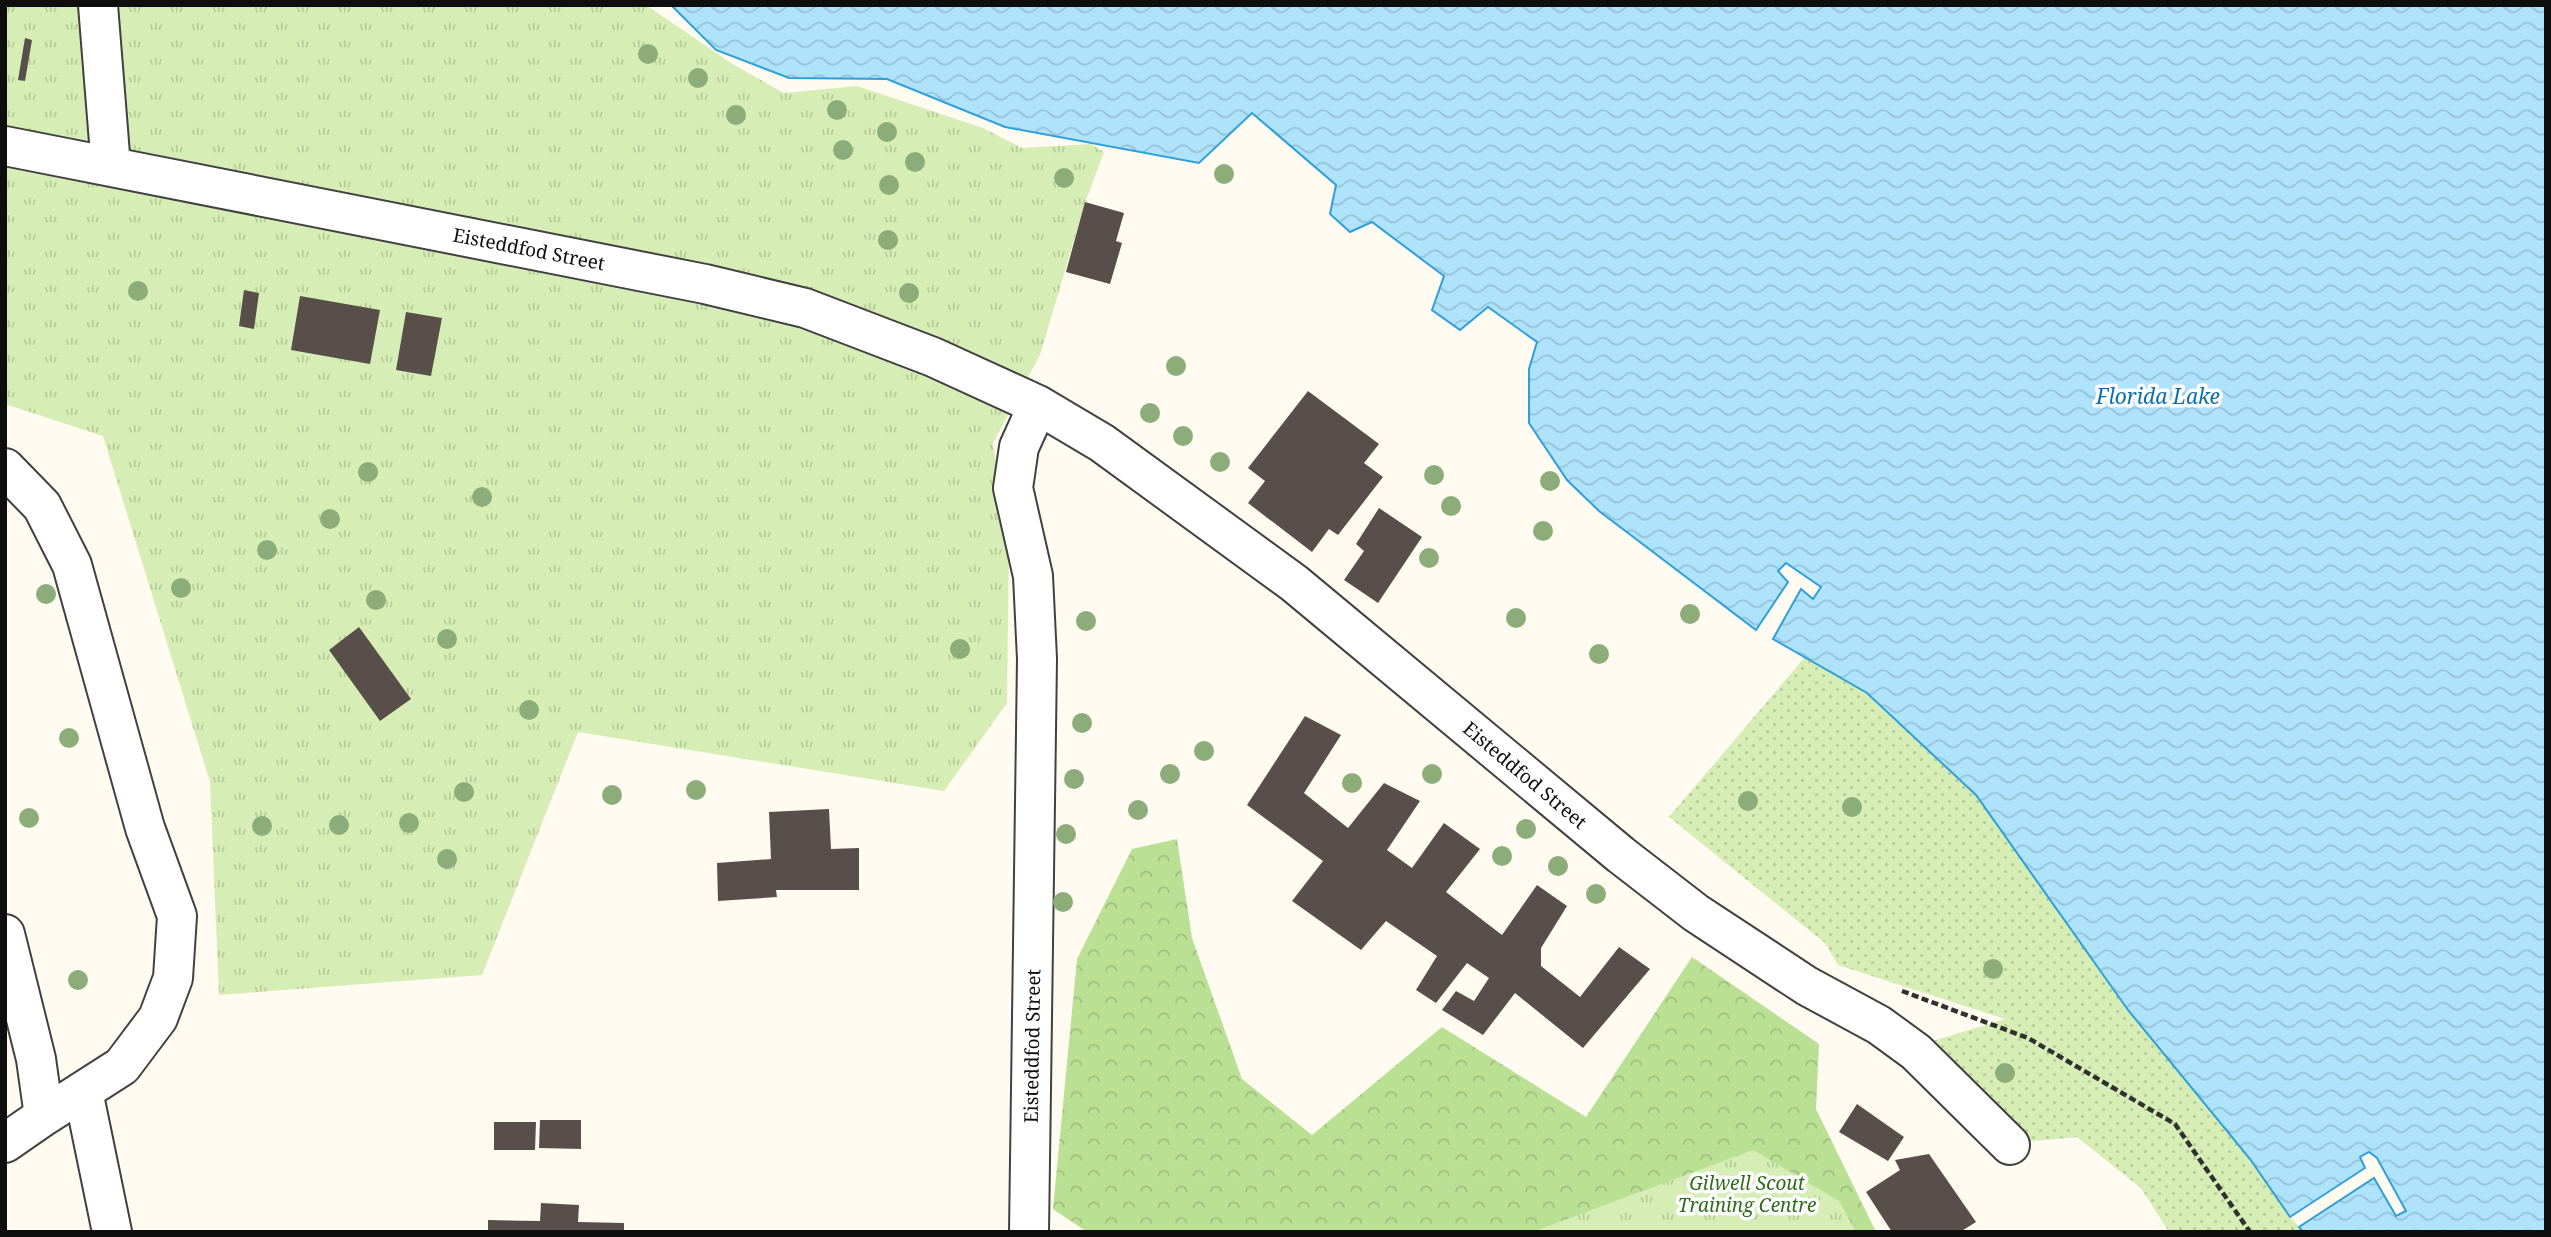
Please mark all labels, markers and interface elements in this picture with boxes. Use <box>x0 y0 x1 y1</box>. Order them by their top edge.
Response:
street label: Eisteddfod Street <box>451 222 607 277</box>
water label: Florida Lake <box>2095 382 2220 410</box>
street label: Eisteddfod Street <box>1458 715 1593 835</box>
street label: Eisteddfod Street <box>1018 968 1046 1123</box>
park label: Gilwell Scout Training Centre <box>1678 1170 1816 1218</box>

